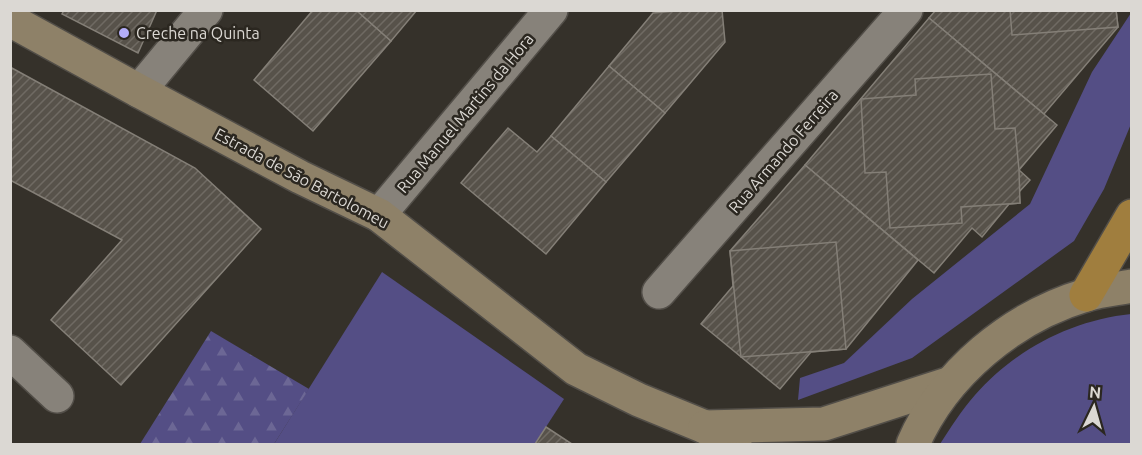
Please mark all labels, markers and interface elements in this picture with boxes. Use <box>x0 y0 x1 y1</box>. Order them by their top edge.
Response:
place label: Creche na Quinta <box>136 24 260 42</box>
marker: Creche na Quinta <box>117 26 131 40</box>
street label: Rua Manuel Martins da Hora <box>393 30 537 196</box>
street label: Rua Armando Ferreira <box>725 86 841 216</box>
street label: Estrada de São Bartolomeu <box>212 124 392 232</box>
north arrow <box>1064 377 1124 437</box>
text: N <box>1089 383 1102 402</box>

